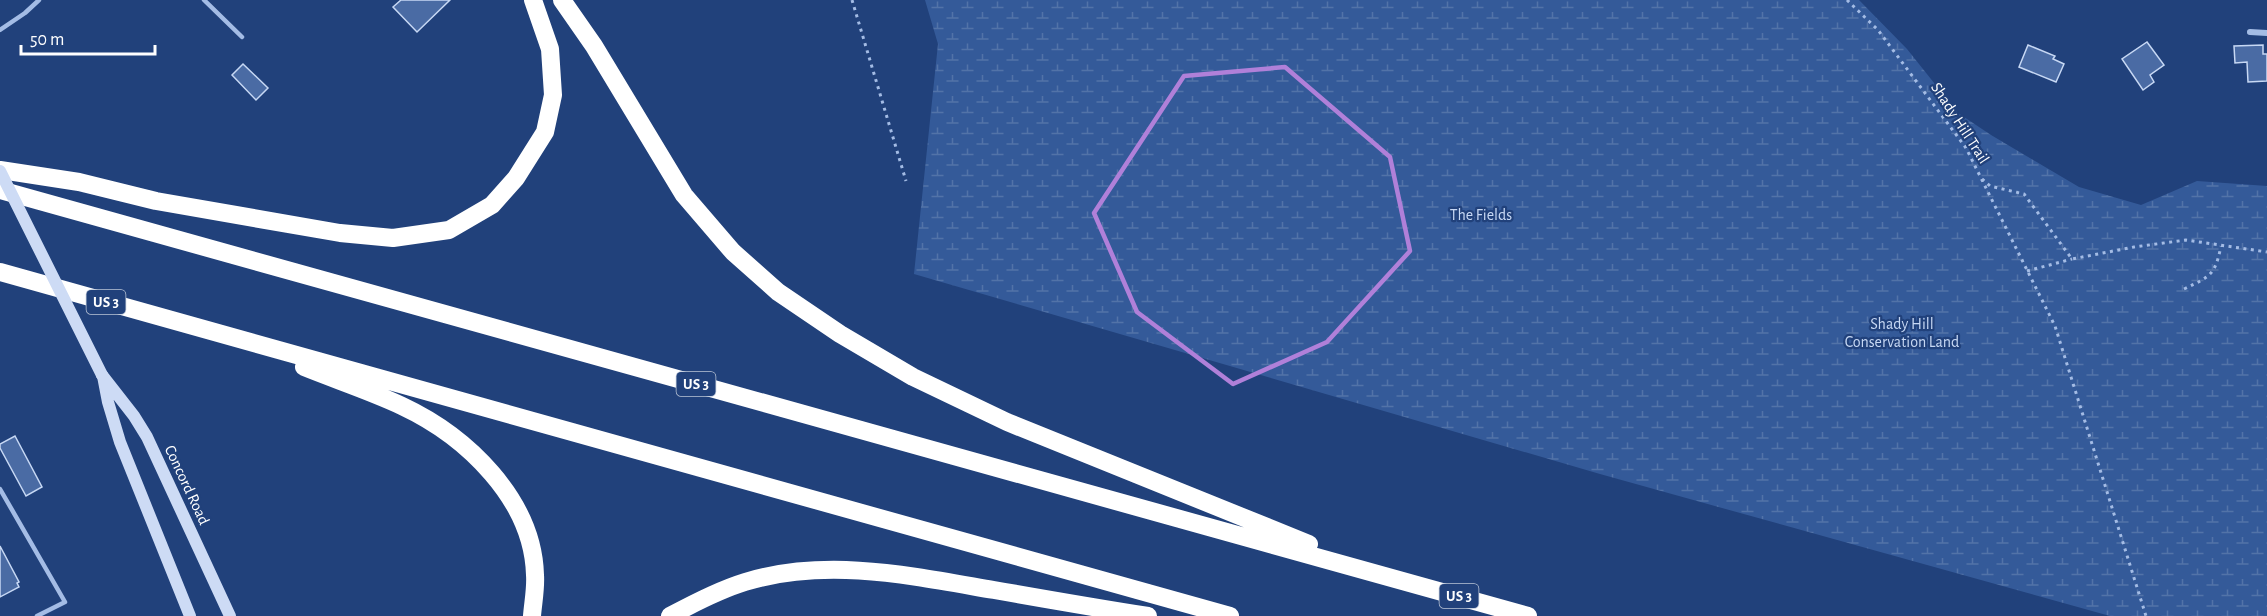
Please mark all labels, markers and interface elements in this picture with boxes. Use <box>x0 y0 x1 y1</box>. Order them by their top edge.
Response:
scale bar <box>21 18 154 56</box>
text: 50 m <box>30 31 64 49</box>
street label: Shady Hill Trail <box>1927 80 1992 167</box>
park label: The Fields <box>1450 207 1512 223</box>
road number: US 3 <box>86 290 126 314</box>
park label: Shady Hill Conservation Land <box>1845 316 1959 350</box>
road number: US 3 <box>676 372 716 396</box>
street label: Concord Road <box>162 443 212 527</box>
road number: US 3 <box>1440 584 1478 608</box>

